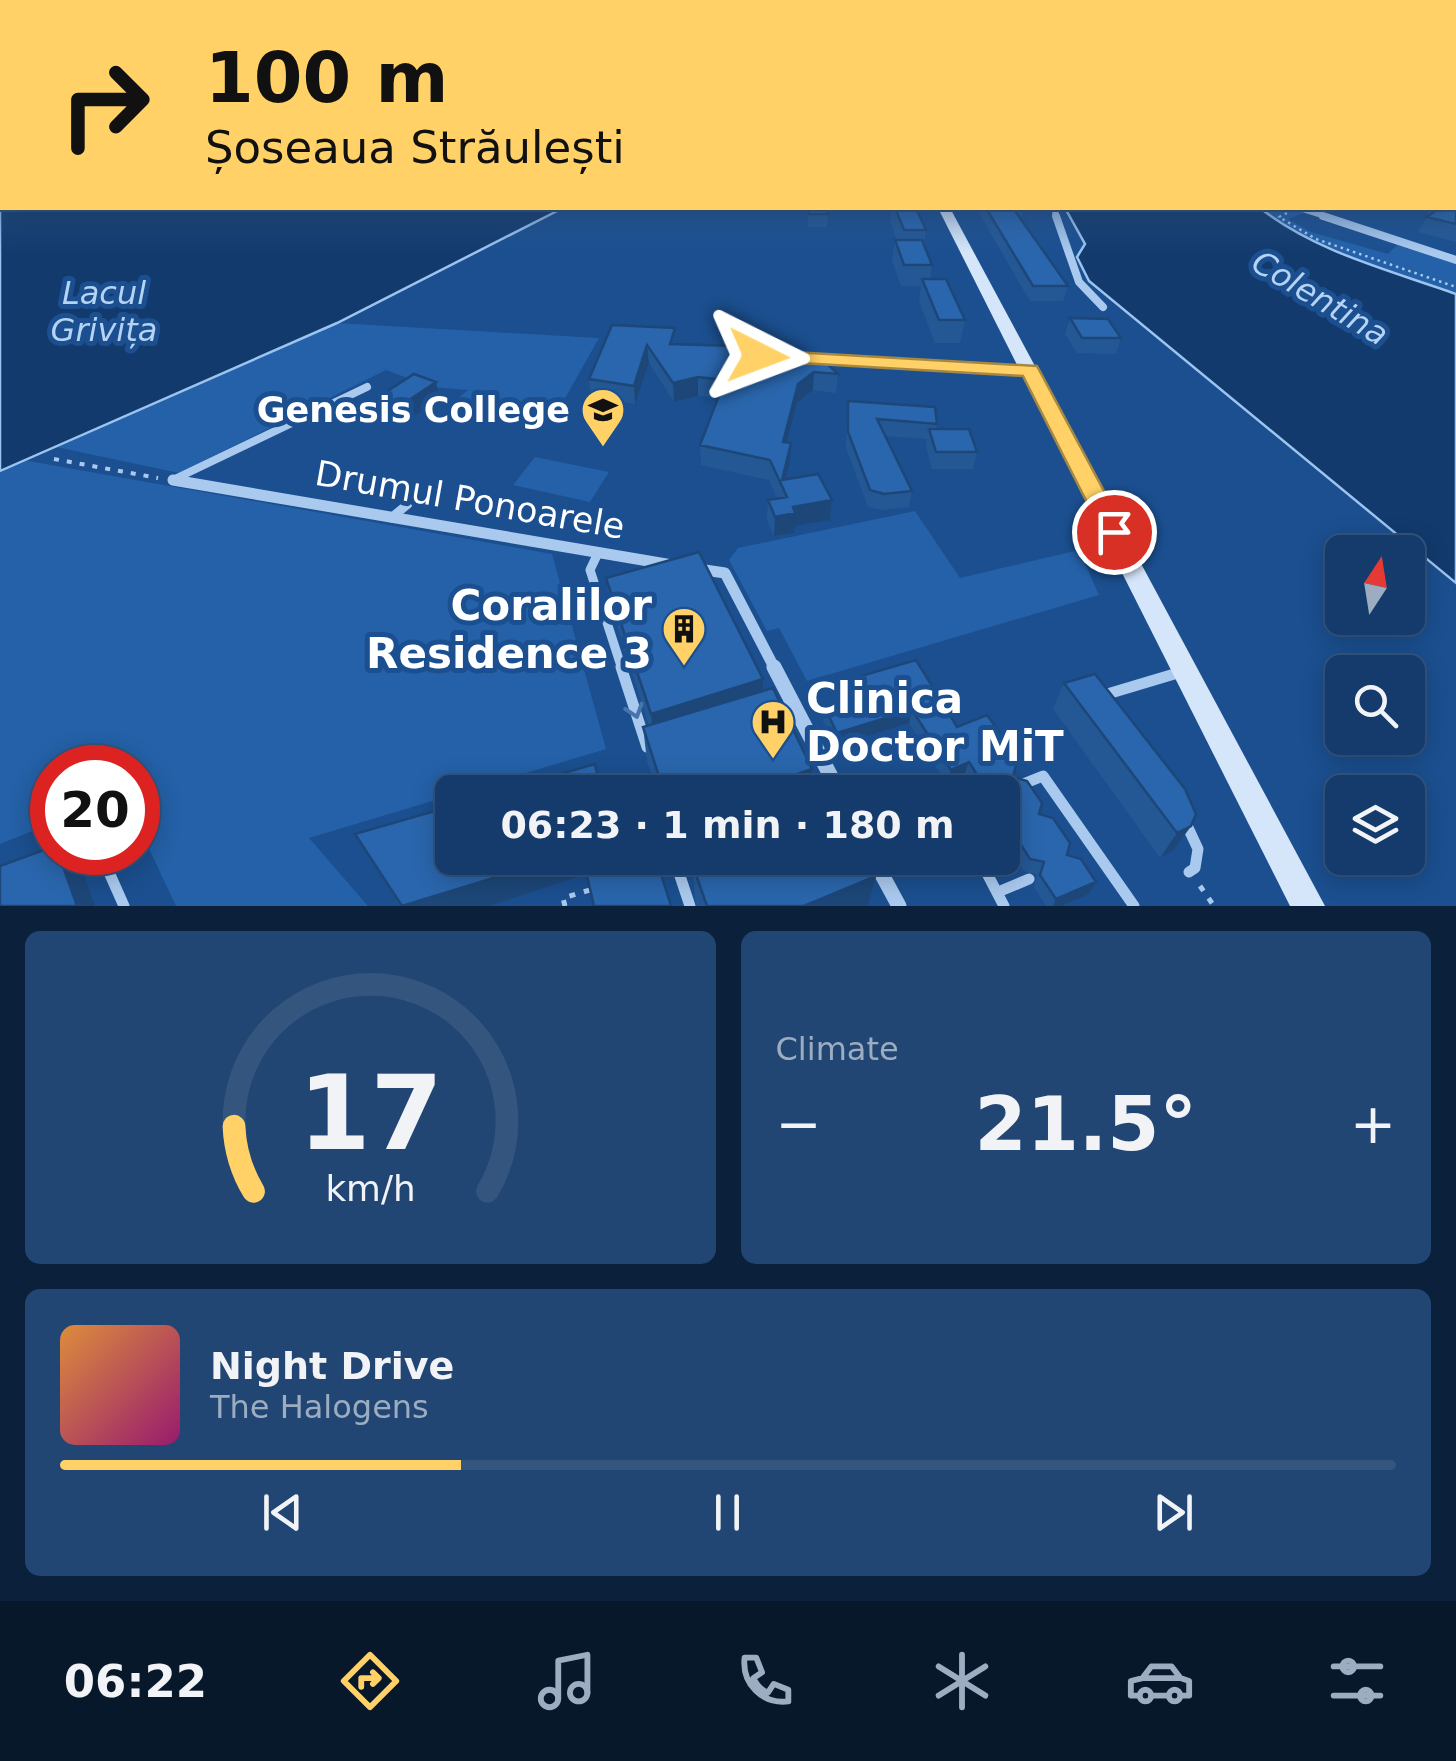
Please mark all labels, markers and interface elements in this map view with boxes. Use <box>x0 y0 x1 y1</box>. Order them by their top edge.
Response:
text: 100 m <box>205 37 448 119</box>
icon: right <box>40 40 170 170</box>
text: Șoseaua Străulești <box>205 121 625 174</box>
water label: Colentina <box>1245 243 1395 353</box>
water label: Lacul Grivița <box>51 274 157 349</box>
position arrow <box>706 304 810 408</box>
school or university icon: Genesis College <box>580 387 626 448</box>
place label: Genesis College <box>257 390 570 430</box>
street label: Drumul Ponoarele <box>312 453 628 547</box>
pin <box>1072 490 1157 575</box>
icon: arrive <box>1087 505 1142 560</box>
north arrow <box>1325 535 1425 635</box>
map controls <box>1325 535 1425 875</box>
place label: Coralilor Residence 3 <box>366 581 652 678</box>
building icon: Coralilor Residence 3 <box>661 606 707 667</box>
button: search <box>1325 655 1425 755</box>
place label: Clinica Doctor MiT <box>806 674 1064 771</box>
hospital icon: Clinica Doctor MiT <box>750 699 796 760</box>
one-way arrow <box>624 702 644 719</box>
speed limit sign: 20 <box>30 745 160 875</box>
button: layers <box>1325 775 1425 875</box>
text: 06:23 · 1 min · 180 m <box>500 803 955 847</box>
text: Climate <box>776 1030 899 1068</box>
text: 17 <box>298 1052 443 1174</box>
text: 21.5° <box>974 1080 1197 1168</box>
text: − <box>776 1092 822 1156</box>
text: + <box>1350 1092 1396 1156</box>
text: km/h <box>325 1168 415 1209</box>
text: Night Drive <box>210 1344 454 1388</box>
text: The Halogens <box>210 1388 429 1426</box>
icon: previous <box>255 1485 310 1540</box>
icon: pause <box>700 1485 755 1540</box>
icon: next <box>1146 1485 1201 1540</box>
icon: directions <box>335 1646 405 1716</box>
icon: music <box>532 1646 602 1716</box>
icon: phone <box>730 1646 800 1716</box>
icon: climate <box>927 1646 997 1716</box>
icon: car <box>1125 1646 1195 1716</box>
icon: filters <box>1322 1646 1392 1716</box>
text: 06:22 <box>64 1655 207 1708</box>

